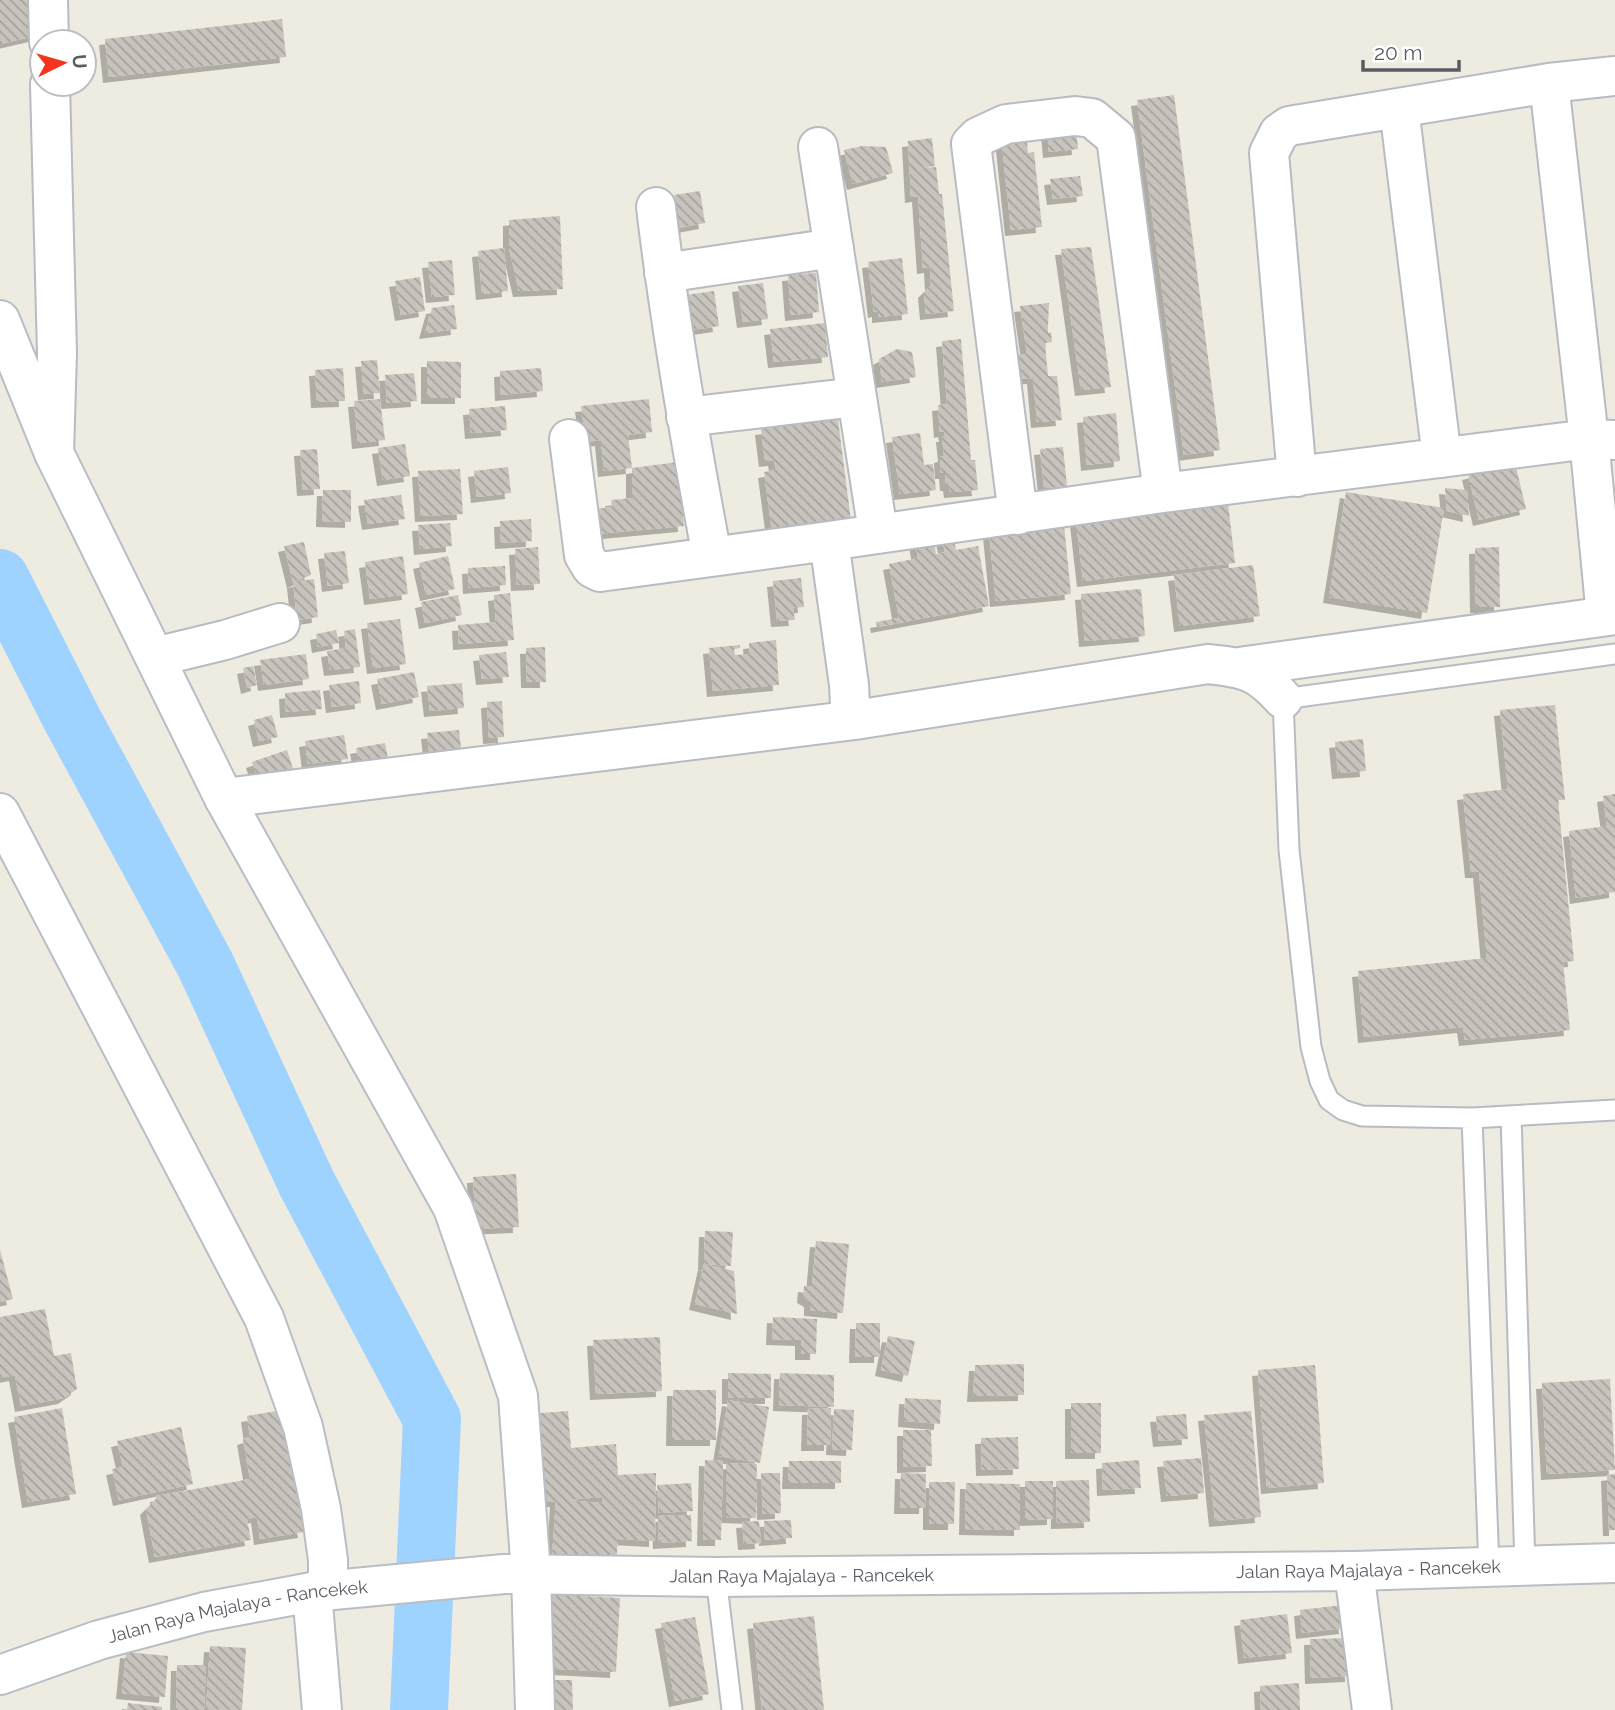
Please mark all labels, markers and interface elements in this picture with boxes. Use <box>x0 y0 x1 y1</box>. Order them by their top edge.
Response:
north arrow <box>28 28 98 98</box>
scale bar <box>1363 28 1459 72</box>
text: 20 m <box>1374 40 1422 65</box>
text: U <box>68 53 92 70</box>
street label: Jalan Raya Majalaya - Rancekek <box>1236 1555 1502 1582</box>
street label: Jalan Raya Majalaya - Rancekek <box>669 1564 935 1587</box>
street label: Jalan Raya Majalaya - Rancekek <box>105 1576 369 1647</box>

